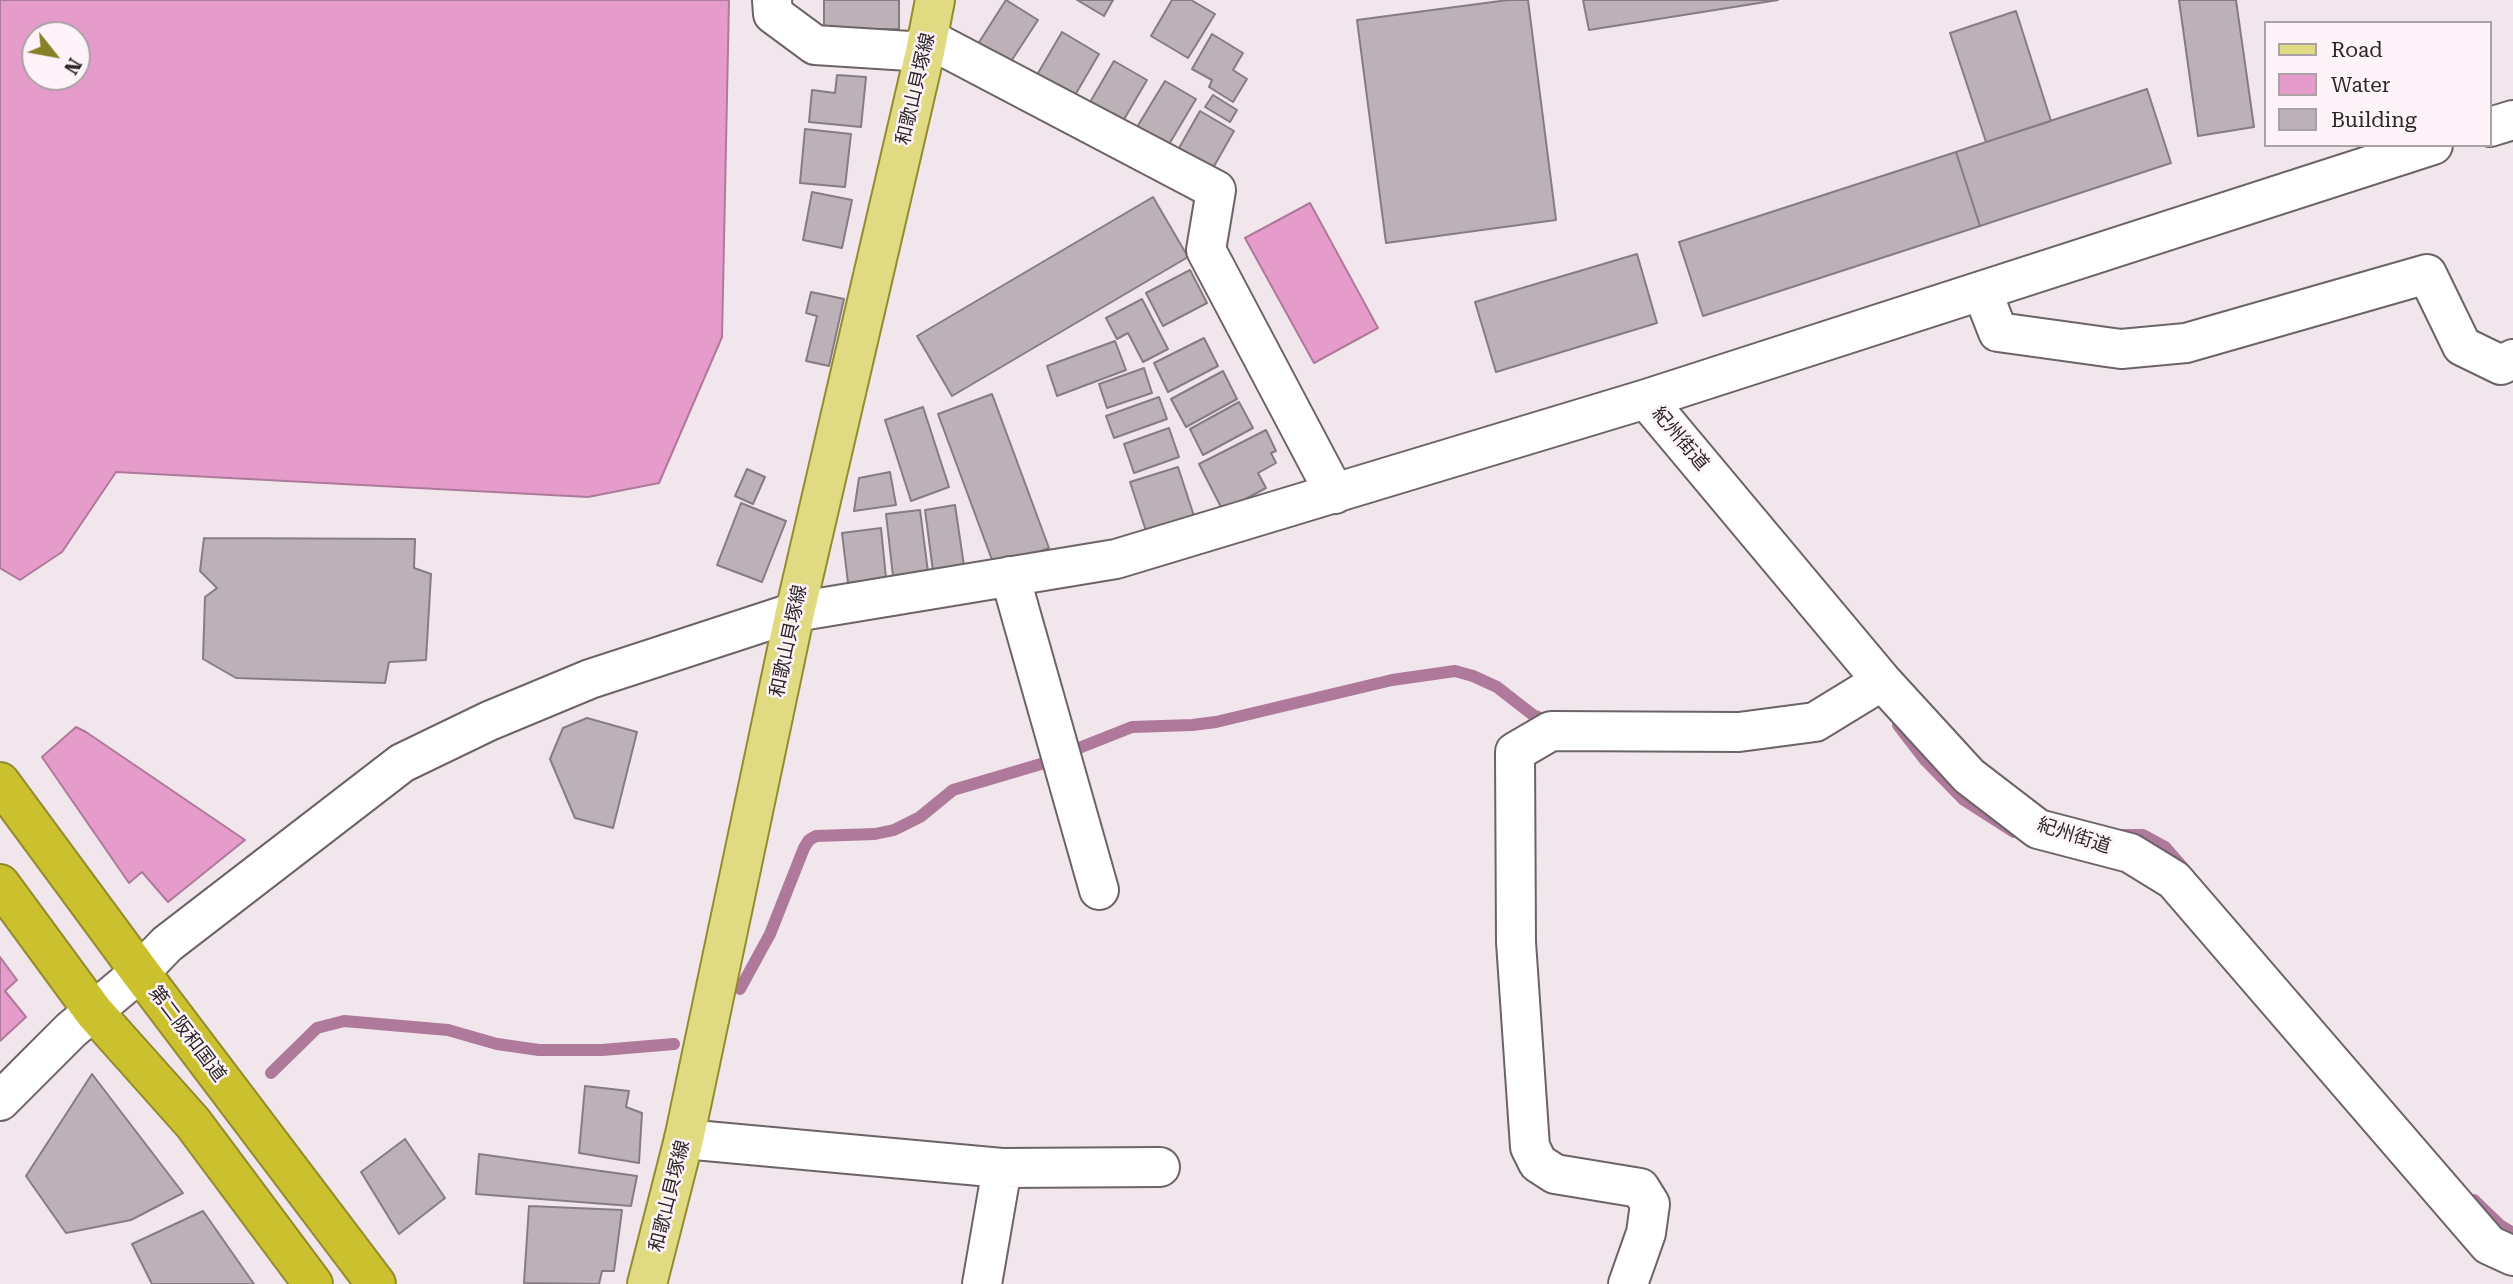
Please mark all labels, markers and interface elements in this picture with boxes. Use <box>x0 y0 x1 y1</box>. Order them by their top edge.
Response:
north arrow <box>21 21 91 91</box>
legend <box>2264 21 2492 147</box>
street label: 和歌山貝塚線 <box>892 31 940 147</box>
text: Road <box>2331 38 2383 62</box>
text: N <box>59 54 86 78</box>
text: Water <box>2331 73 2390 97</box>
text: Building <box>2331 108 2417 132</box>
street label: 紀州街道 <box>1647 403 1713 475</box>
street label: 和歌山貝塚線 <box>766 583 812 699</box>
street label: 紀州街道 <box>2034 813 2114 859</box>
street label: 第二阪和国道 <box>144 982 230 1086</box>
street label: 和歌山貝塚線 <box>645 1138 695 1254</box>

